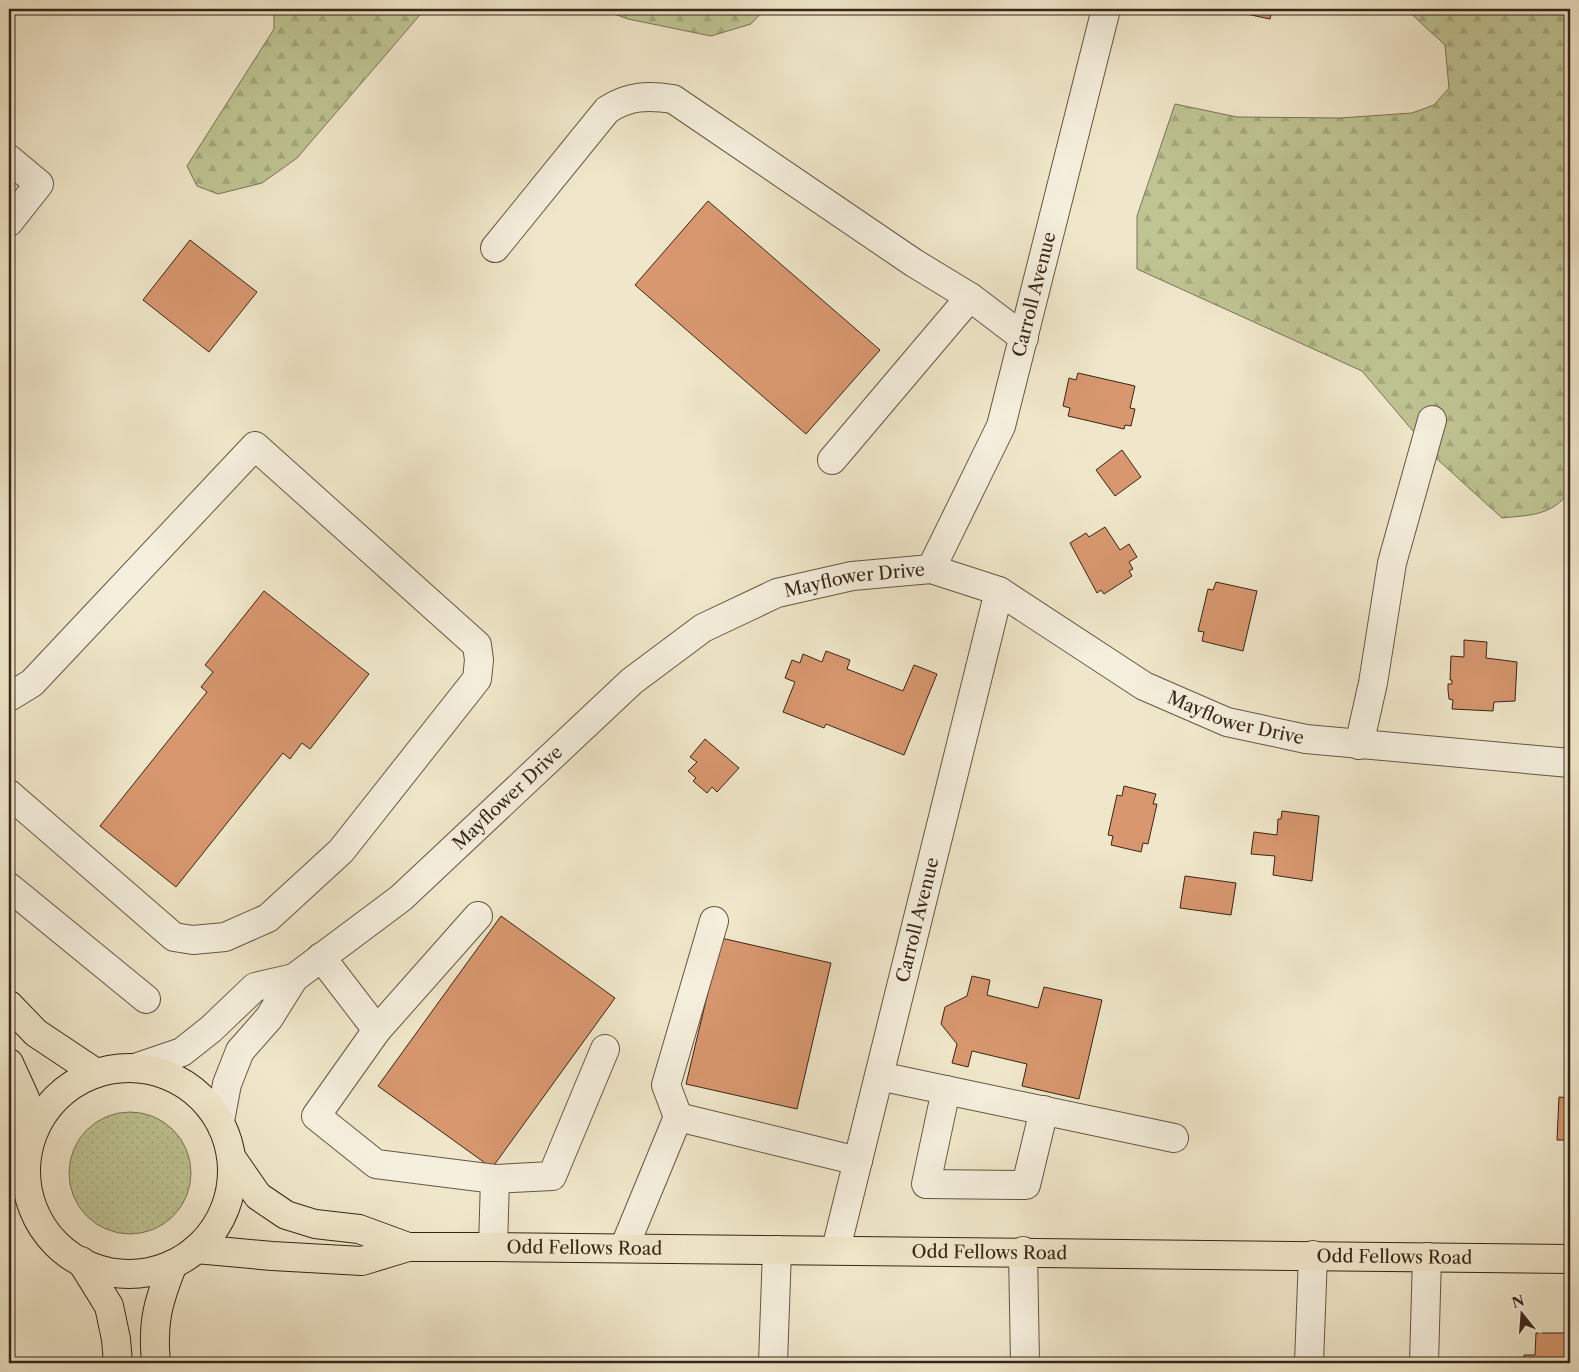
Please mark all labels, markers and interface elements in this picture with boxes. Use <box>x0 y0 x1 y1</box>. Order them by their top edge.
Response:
street label: Carroll Avenue <box>1008 229 1060 359</box>
street label: Mayflower Drive <box>782 559 926 602</box>
street label: Mayflower Drive <box>1164 686 1306 749</box>
street label: Mayflower Drive <box>448 741 567 855</box>
street label: Carroll Avenue <box>891 855 944 985</box>
street label: Odd Fellows Road <box>506 1236 662 1260</box>
street label: Odd Fellows Road <box>911 1241 1067 1264</box>
street label: Odd Fellows Road <box>1316 1245 1472 1269</box>
north arrow <box>1496 1290 1546 1340</box>
text: N <box>1510 1291 1527 1312</box>

